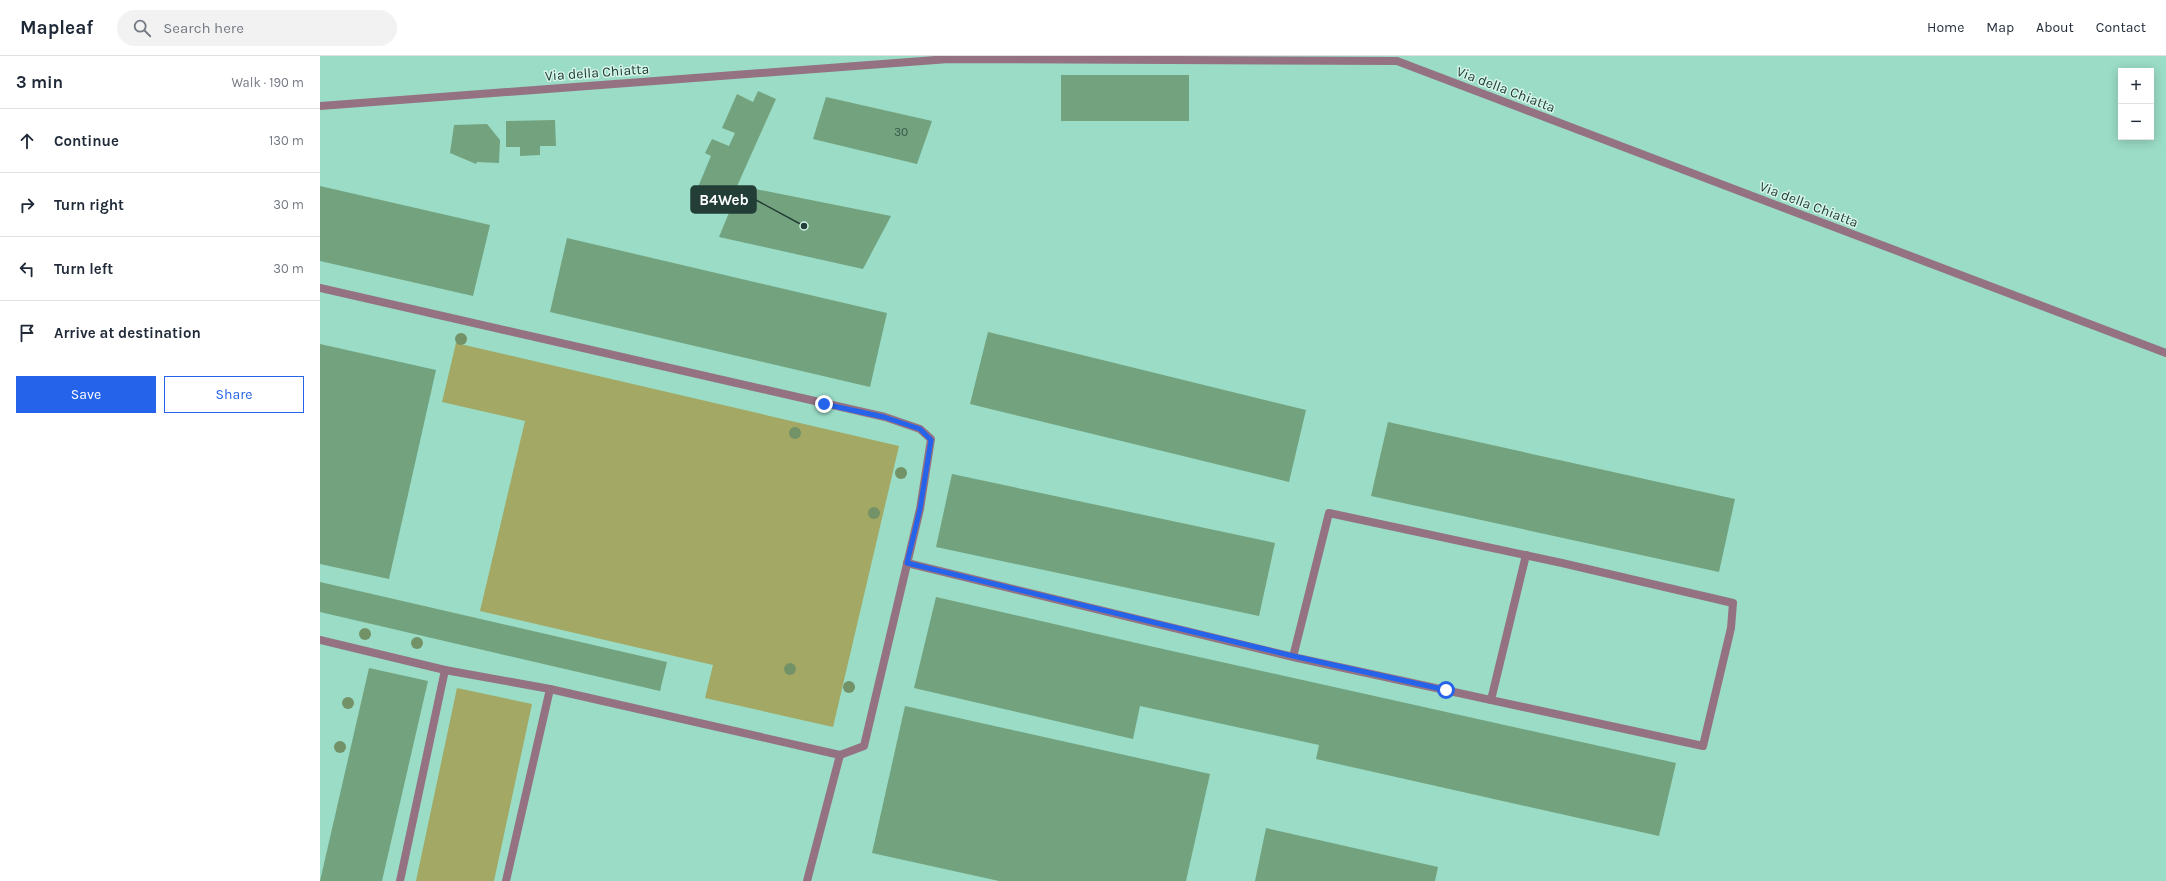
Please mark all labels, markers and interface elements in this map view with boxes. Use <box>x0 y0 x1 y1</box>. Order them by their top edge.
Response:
search box <box>117 10 397 46</box>
text: Mapleaf <box>20 17 93 39</box>
icon: search <box>131 17 153 39</box>
text: Search here <box>163 19 244 37</box>
text: Home <box>1927 19 1964 36</box>
text: Map <box>1986 19 2014 36</box>
text: About <box>2036 19 2074 36</box>
text: Contact <box>2096 19 2146 36</box>
street label: Via della Chiatta <box>544 60 650 85</box>
street label: Via della Chiatta <box>1454 63 1558 116</box>
map controls <box>2118 68 2154 140</box>
button: + <box>2118 68 2154 104</box>
text: 3 min <box>16 72 63 92</box>
text: Walk · 190 m <box>231 75 304 90</box>
button: − <box>2118 104 2154 140</box>
house number: 30 <box>894 125 908 139</box>
icon: ahead <box>16 130 38 152</box>
text: Continue <box>54 132 119 150</box>
text: 130 m <box>269 133 304 148</box>
street label: Via della Chiatta <box>1757 178 1861 231</box>
callout: B4Web <box>691 186 756 213</box>
text: B4Web <box>699 191 749 209</box>
icon: right <box>16 194 38 216</box>
text: Turn right <box>54 196 124 214</box>
text: 30 m <box>273 197 304 212</box>
icon: left <box>16 258 38 280</box>
text: Turn left <box>54 260 113 278</box>
text: 30 m <box>273 261 304 276</box>
icon: arrive <box>16 322 38 344</box>
text: Arrive at destination <box>54 324 201 342</box>
button: Save <box>16 376 156 413</box>
button: Share <box>164 376 304 413</box>
route end <box>815 395 833 413</box>
route start <box>1437 681 1455 699</box>

